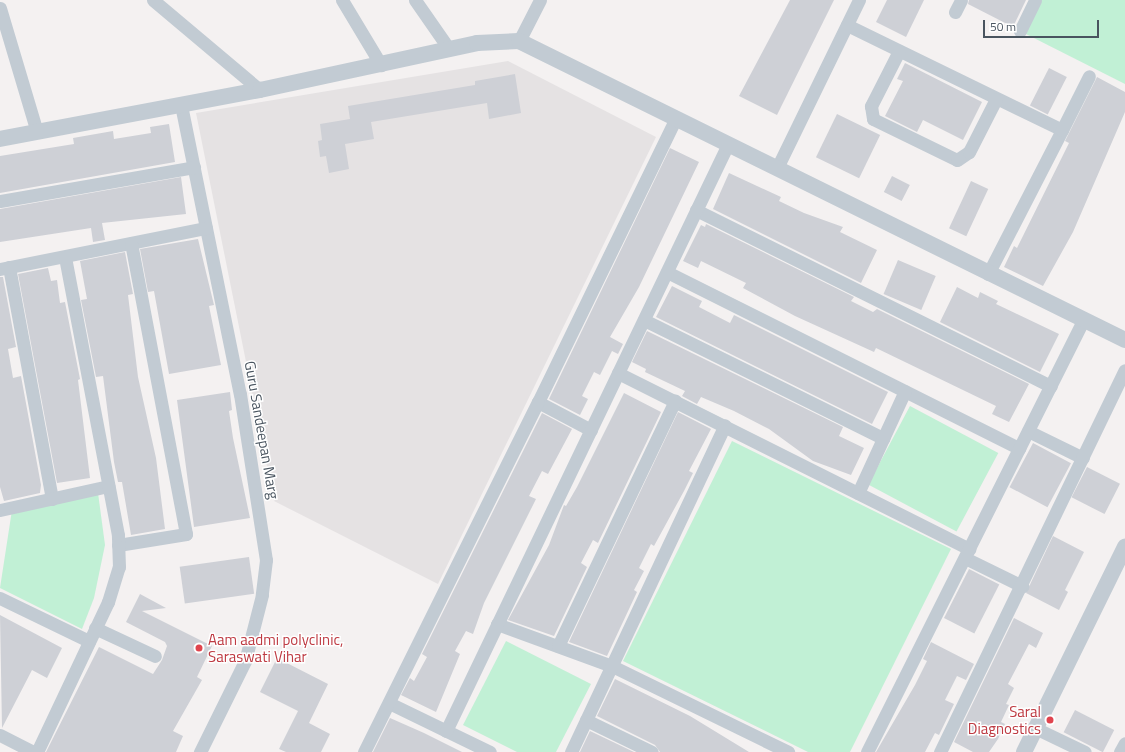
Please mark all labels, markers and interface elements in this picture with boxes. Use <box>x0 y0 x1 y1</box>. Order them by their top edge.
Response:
scale bar <box>985 12 1101 38</box>
text: 50 m <box>990 17 1016 36</box>
street label: Guru Sandeepan Marg <box>241 359 283 501</box>
place label: Aam aadmi polyclinic, Saraswati Vihar <box>208 630 343 665</box>
marker: Aam aadmi polyclinic, Saraswati Vihar <box>193 642 205 654</box>
place label: Saral Diagnostics <box>968 702 1041 737</box>
marker: Saral Diagnostics <box>1044 714 1056 726</box>

